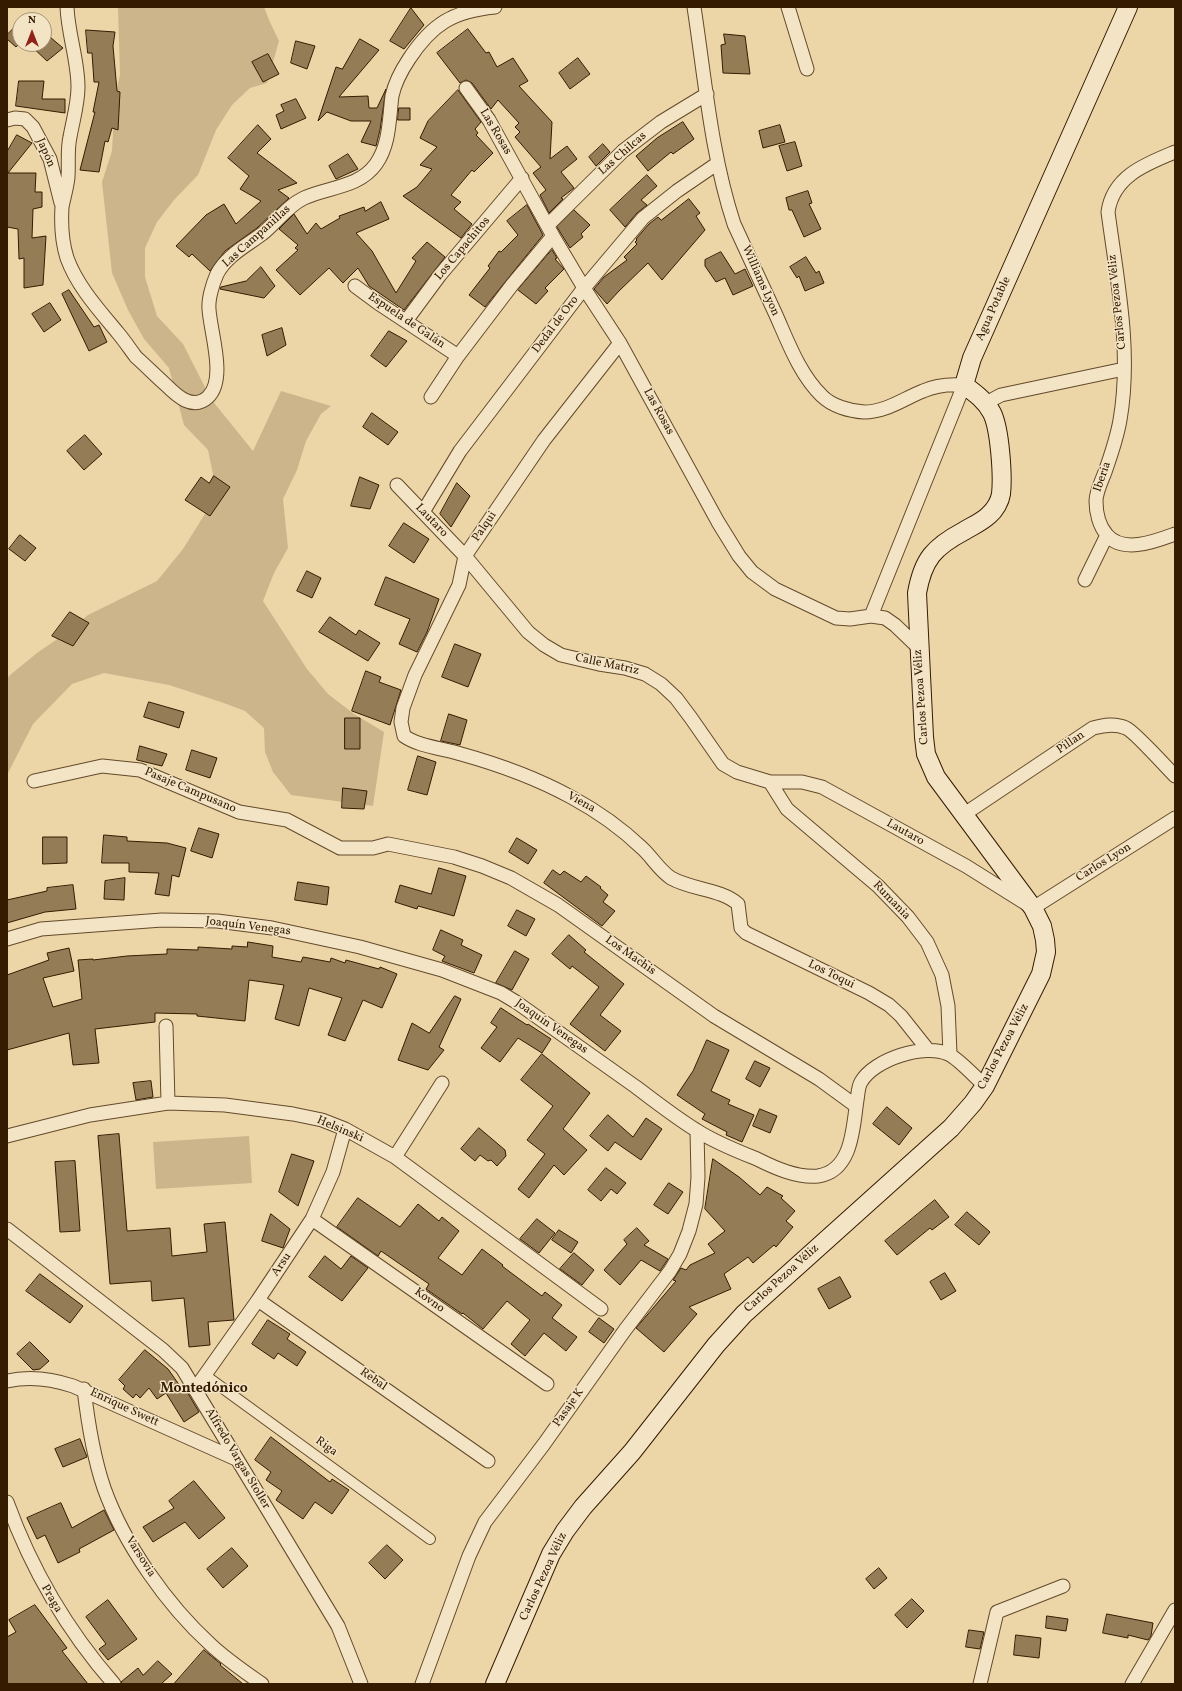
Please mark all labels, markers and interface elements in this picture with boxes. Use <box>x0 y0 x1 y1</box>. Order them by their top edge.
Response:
north arrow <box>12 12 52 52</box>
text: N <box>28 13 36 28</box>
street label: Las Rosas <box>476 107 514 157</box>
street label: Las Chilcas <box>596 129 650 179</box>
street label: Japón <box>32 136 58 170</box>
street label: Las Campanillas <box>220 203 294 271</box>
street label: Los Capachitos <box>432 214 494 284</box>
street label: Williams Lyon <box>738 243 782 319</box>
street label: Carlos Pezoa Véliz <box>1106 254 1130 350</box>
street label: Agua Potable <box>973 275 1015 343</box>
street label: Espuela de Galán <box>365 290 447 352</box>
street label: Dedal de Oro <box>530 293 582 357</box>
street label: Las Rosas <box>639 386 677 438</box>
street label: Iberia <box>1091 460 1115 494</box>
street label: Lautaro <box>412 501 450 541</box>
street label: Palqui <box>470 509 500 545</box>
street label: Carlos Pezoa Véliz <box>911 649 933 745</box>
street label: Calle Matriz <box>574 651 640 679</box>
street label: Pillan <box>1054 728 1088 758</box>
street label: Pasaje Campusano <box>142 765 238 817</box>
street label: Viena <box>564 789 598 817</box>
street label: Lautaro <box>884 817 926 849</box>
street label: Carlos Lyon <box>1074 840 1134 886</box>
street label: Rumania <box>869 879 913 923</box>
street label: Joaquín Venegas <box>205 915 291 939</box>
street label: Los Machis <box>602 933 658 979</box>
street label: Los Toqui <box>805 958 857 992</box>
street label: Joaquín Venegas <box>512 997 590 1057</box>
street label: Carlos Pezoa Véliz <box>975 1001 1033 1093</box>
street label: Helsinski <box>314 1114 366 1146</box>
street label: Carlos Pezoa Véliz <box>742 1242 822 1316</box>
street label: Arsu <box>269 1250 295 1280</box>
street label: Kovno <box>411 1285 447 1317</box>
street label: Rebal <box>357 1366 389 1394</box>
district label: Montedónico <box>160 1381 248 1397</box>
street label: Enrique Swett <box>87 1386 161 1430</box>
street label: Pasaje K <box>551 1386 587 1430</box>
street label: Alfredo Vargas Stoller <box>201 1406 273 1512</box>
street label: Riga <box>312 1434 340 1460</box>
street label: Carlos Pezoa Véliz <box>517 1531 571 1623</box>
street label: Varsovia <box>122 1534 158 1580</box>
street label: Praga <box>37 1582 65 1616</box>

